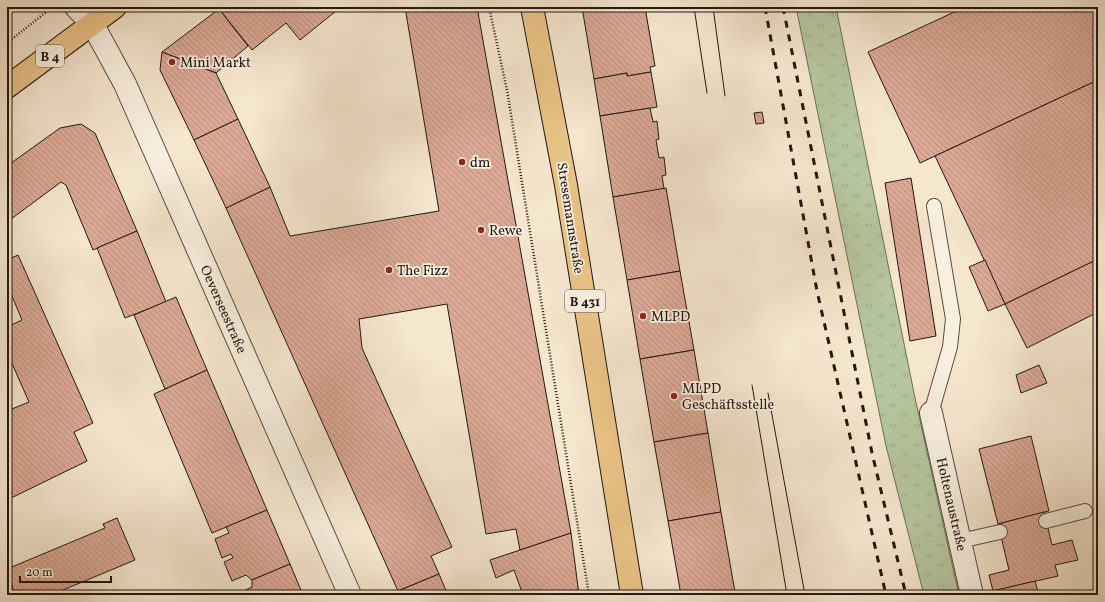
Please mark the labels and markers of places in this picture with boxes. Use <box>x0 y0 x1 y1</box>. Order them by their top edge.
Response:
place label: Mini Markt <box>180 54 251 73</box>
marker: Mini Markt <box>167 57 177 67</box>
place label: dm <box>470 154 490 173</box>
marker: dm <box>457 157 467 167</box>
place label: Rewe <box>489 222 522 241</box>
marker: Rewe <box>476 225 486 235</box>
place label: The Fizz <box>397 262 448 281</box>
marker: The Fizz <box>384 265 394 275</box>
place label: MLPD <box>651 308 690 327</box>
marker: MLPD <box>638 311 648 321</box>
place label: MLPD Geschäftsstelle <box>682 380 774 415</box>
marker: MLPD Geschäftsstelle <box>669 391 679 401</box>

